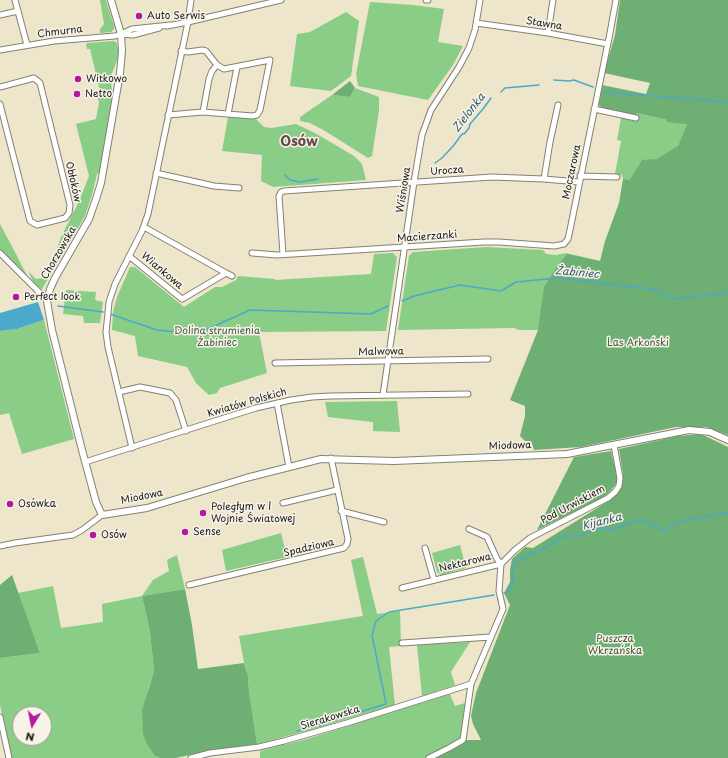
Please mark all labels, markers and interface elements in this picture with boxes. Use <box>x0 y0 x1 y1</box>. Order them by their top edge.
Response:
place label: Auto Serwis <box>147 10 205 22</box>
marker: Auto Serwis <box>134 11 144 21</box>
street label: Stawna <box>525 15 563 33</box>
street label: Chmurna <box>37 23 83 41</box>
place label: Witkowo <box>86 73 127 85</box>
marker: Witkowo <box>73 74 83 84</box>
place label: Netto <box>85 88 112 100</box>
marker: Netto <box>72 89 82 99</box>
water label: Zielonka <box>450 91 488 135</box>
district label: Osów <box>280 134 318 150</box>
street label: Moczarowa <box>560 144 584 200</box>
street label: Obłoków <box>63 161 83 203</box>
street label: Urocza <box>430 164 464 178</box>
street label: Wiśniowa <box>394 166 414 214</box>
street label: Chorzowska <box>39 224 79 282</box>
street label: Macierzanki <box>397 229 457 245</box>
street label: Wiankowa <box>139 250 185 292</box>
water label: Żabiniec <box>554 265 600 281</box>
place label: Perfect look <box>24 291 80 303</box>
marker: Perfect look <box>11 292 21 302</box>
park label: Dolina strumienia Żabiniec <box>174 325 260 348</box>
park label: Las Arkoński <box>607 337 669 349</box>
street label: Malwowa <box>358 346 404 358</box>
street label: Kwiatów Polskich <box>206 386 288 420</box>
street label: Miodowa <box>488 439 532 453</box>
street label: Pod Urwiskiem <box>539 483 607 527</box>
street label: Miodowa <box>120 487 164 507</box>
place label: Osówka <box>18 498 56 510</box>
marker: Osówka <box>5 499 15 509</box>
place label: Poległym w I Wojnie Światowej <box>211 501 295 524</box>
marker: Poległym w I Wojnie Światowej <box>198 508 208 518</box>
water label: Kijanka <box>581 511 623 533</box>
place label: Sense <box>193 526 221 538</box>
marker: Sense <box>180 527 190 537</box>
place label: Osów <box>101 529 127 541</box>
marker: Osów <box>88 530 98 540</box>
street label: Spadziowa <box>283 536 335 560</box>
street label: Nektarowa <box>438 551 492 575</box>
park label: Puszcza Wkrzańska <box>588 633 642 656</box>
street label: Sierakowska <box>299 703 361 733</box>
north arrow <box>12 706 52 746</box>
text: N <box>24 728 36 746</box>

